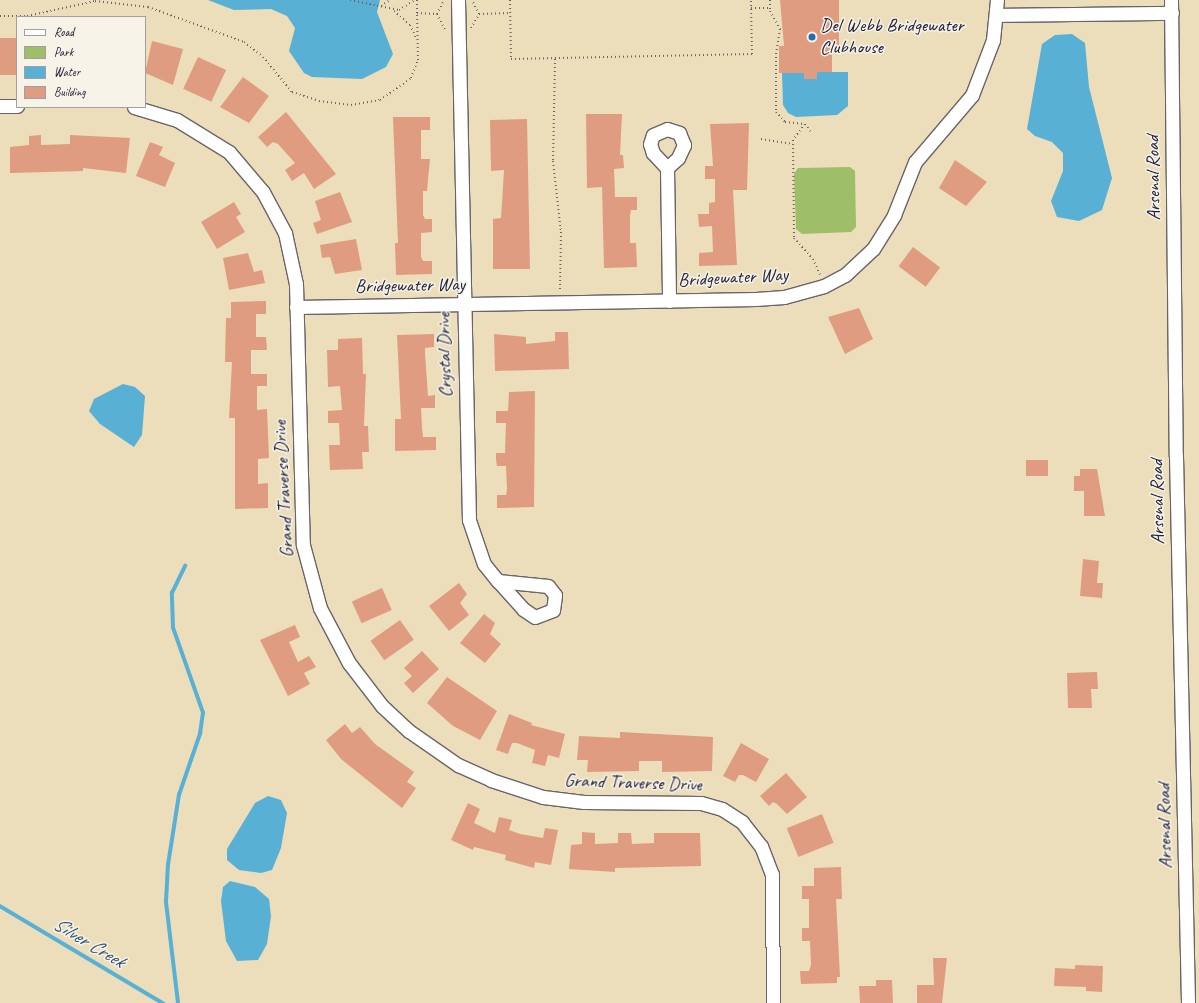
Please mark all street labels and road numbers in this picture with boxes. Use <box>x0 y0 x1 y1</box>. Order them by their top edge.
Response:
street label: Arsenal Road <box>1142 135 1166 221</box>
street label: Bridgewater Way <box>677 264 789 292</box>
street label: Bridgewater Way <box>355 274 465 298</box>
street label: Crystal Drive <box>433 312 457 398</box>
street label: Grand Traverse Drive <box>269 420 299 558</box>
street label: Arsenal Road <box>1146 459 1170 545</box>
street label: Grand Traverse Drive <box>564 769 702 797</box>
street label: Arsenal Road <box>1153 783 1177 869</box>

